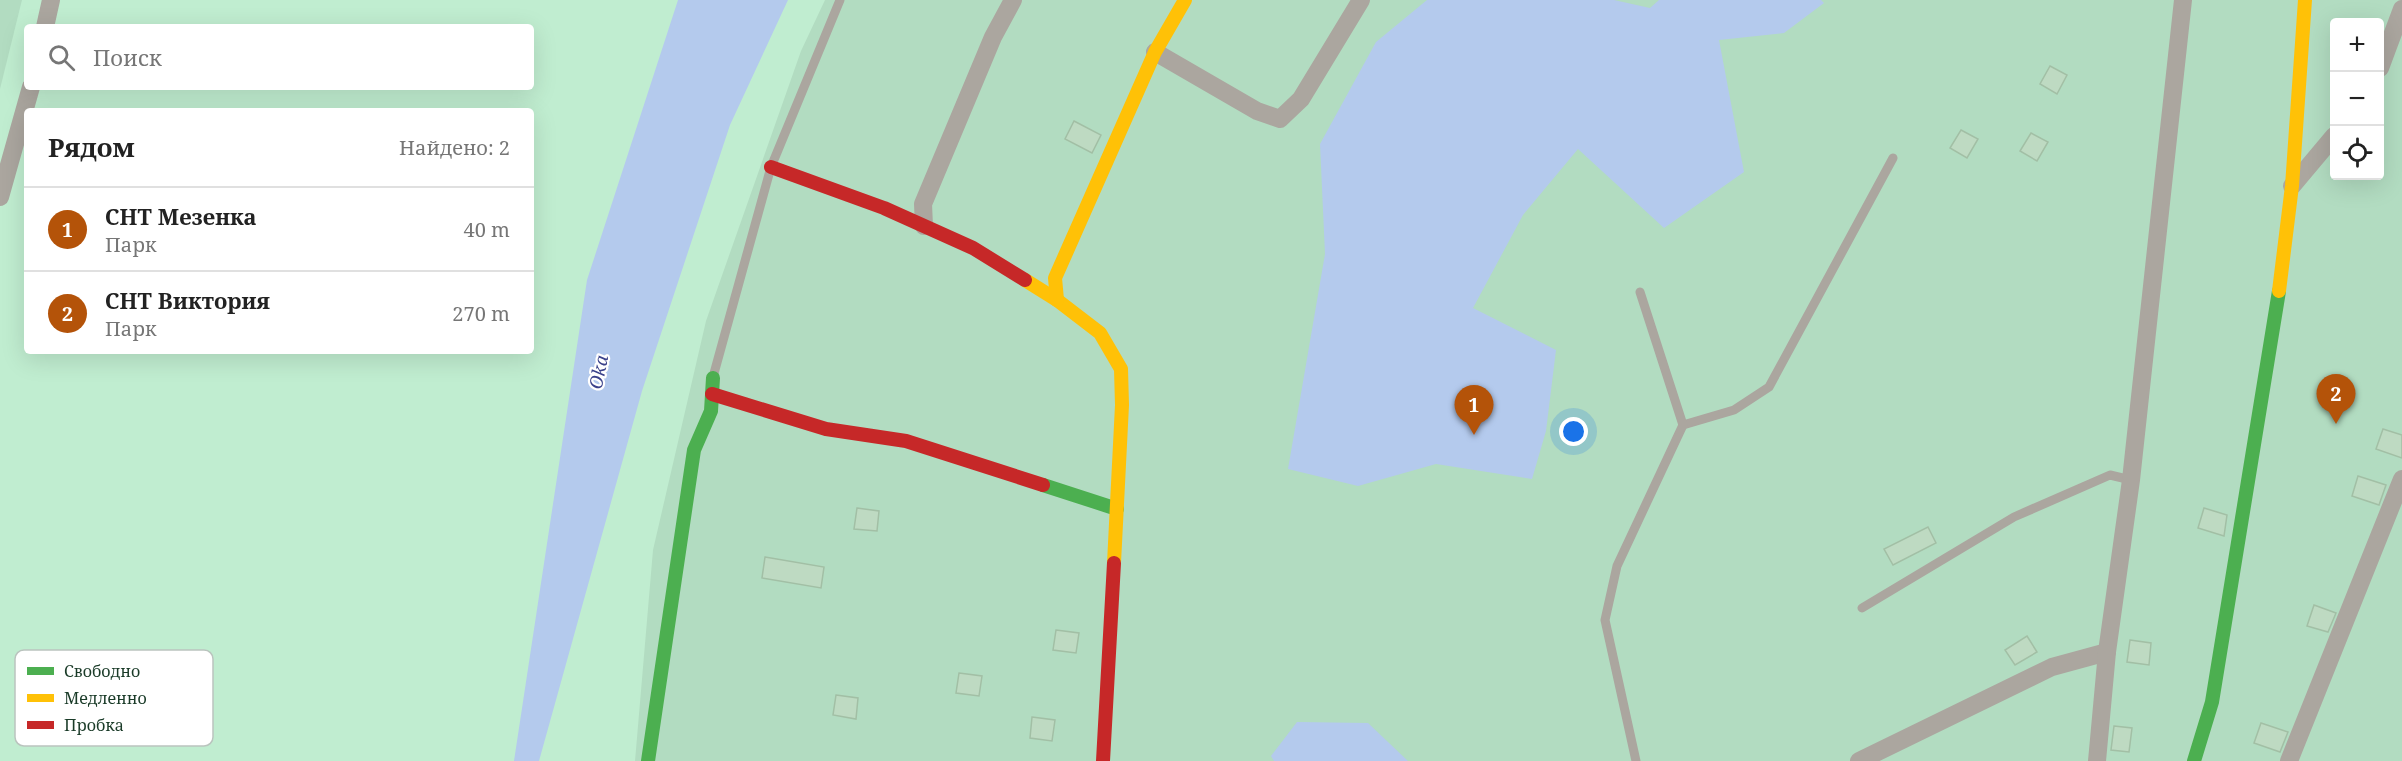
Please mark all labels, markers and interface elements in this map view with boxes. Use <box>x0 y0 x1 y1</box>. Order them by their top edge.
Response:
map controls <box>2330 18 2384 180</box>
button: + <box>2330 18 2384 72</box>
search box <box>24 24 534 90</box>
icon: search <box>45 41 78 74</box>
text: Поиск <box>93 42 162 72</box>
button: − <box>2330 72 2384 126</box>
button: locate <box>2330 126 2384 180</box>
text: Рядом <box>48 129 135 165</box>
text: Найдено: 2 <box>399 134 510 161</box>
text: СНТ Мезенка <box>105 201 257 231</box>
text: 1 <box>62 216 73 243</box>
text: 40 m <box>464 216 510 243</box>
text: Парк <box>105 231 157 258</box>
text: СНТ Виктория <box>105 285 270 315</box>
text: 2 <box>62 300 73 327</box>
text: 270 m <box>452 300 510 327</box>
text: Парк <box>105 315 157 342</box>
water label: Oka <box>583 352 613 391</box>
pin: 2 <box>2316 374 2356 424</box>
pin: 1 <box>1454 386 1494 435</box>
your location <box>1559 417 1588 446</box>
legend <box>15 650 213 746</box>
text: Свободно <box>64 660 140 682</box>
text: Медленно <box>64 687 147 709</box>
text: Пробка <box>64 714 124 736</box>

